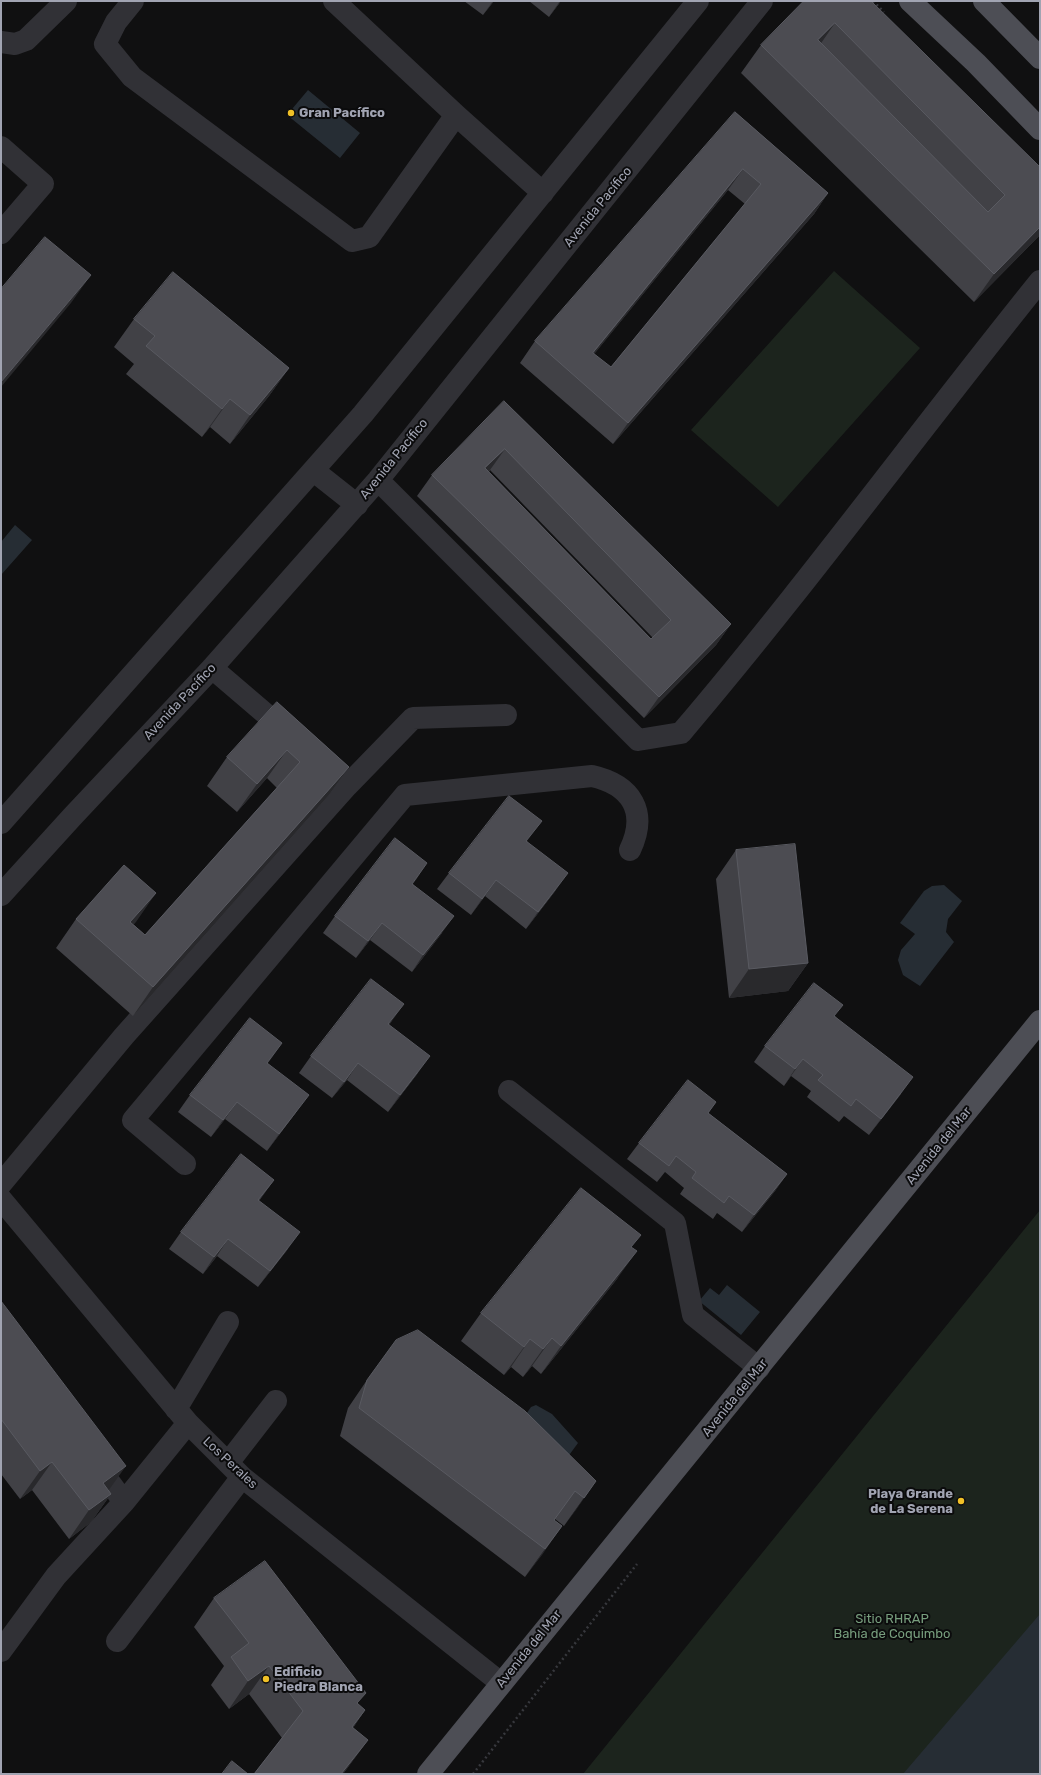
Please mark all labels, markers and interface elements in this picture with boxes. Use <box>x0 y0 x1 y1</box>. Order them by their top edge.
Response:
place label: Gran Pacífico <box>299 105 385 121</box>
marker: Gran Pacífico <box>286 108 296 118</box>
street label: Avenida Pacífico <box>561 164 635 250</box>
street label: Avenida Pacífico <box>357 416 431 502</box>
street label: Avenida Pacífico <box>140 660 220 744</box>
street label: Avenida del Mar <box>903 1104 975 1188</box>
street label: Avenida del Mar <box>699 1356 771 1440</box>
street label: Los Perales <box>199 1434 261 1492</box>
place label: Playa Grande de La Serena <box>868 1486 953 1517</box>
marker: Playa Grande de La Serena <box>956 1496 966 1506</box>
street label: Avenida del Mar <box>493 1607 565 1691</box>
park label: Sitio RHRAP Bahía de Coquimbo <box>833 1611 951 1642</box>
place label: Edificio Piedra Blanca <box>274 1664 363 1695</box>
marker: Edificio Piedra Blanca <box>261 1674 271 1684</box>

